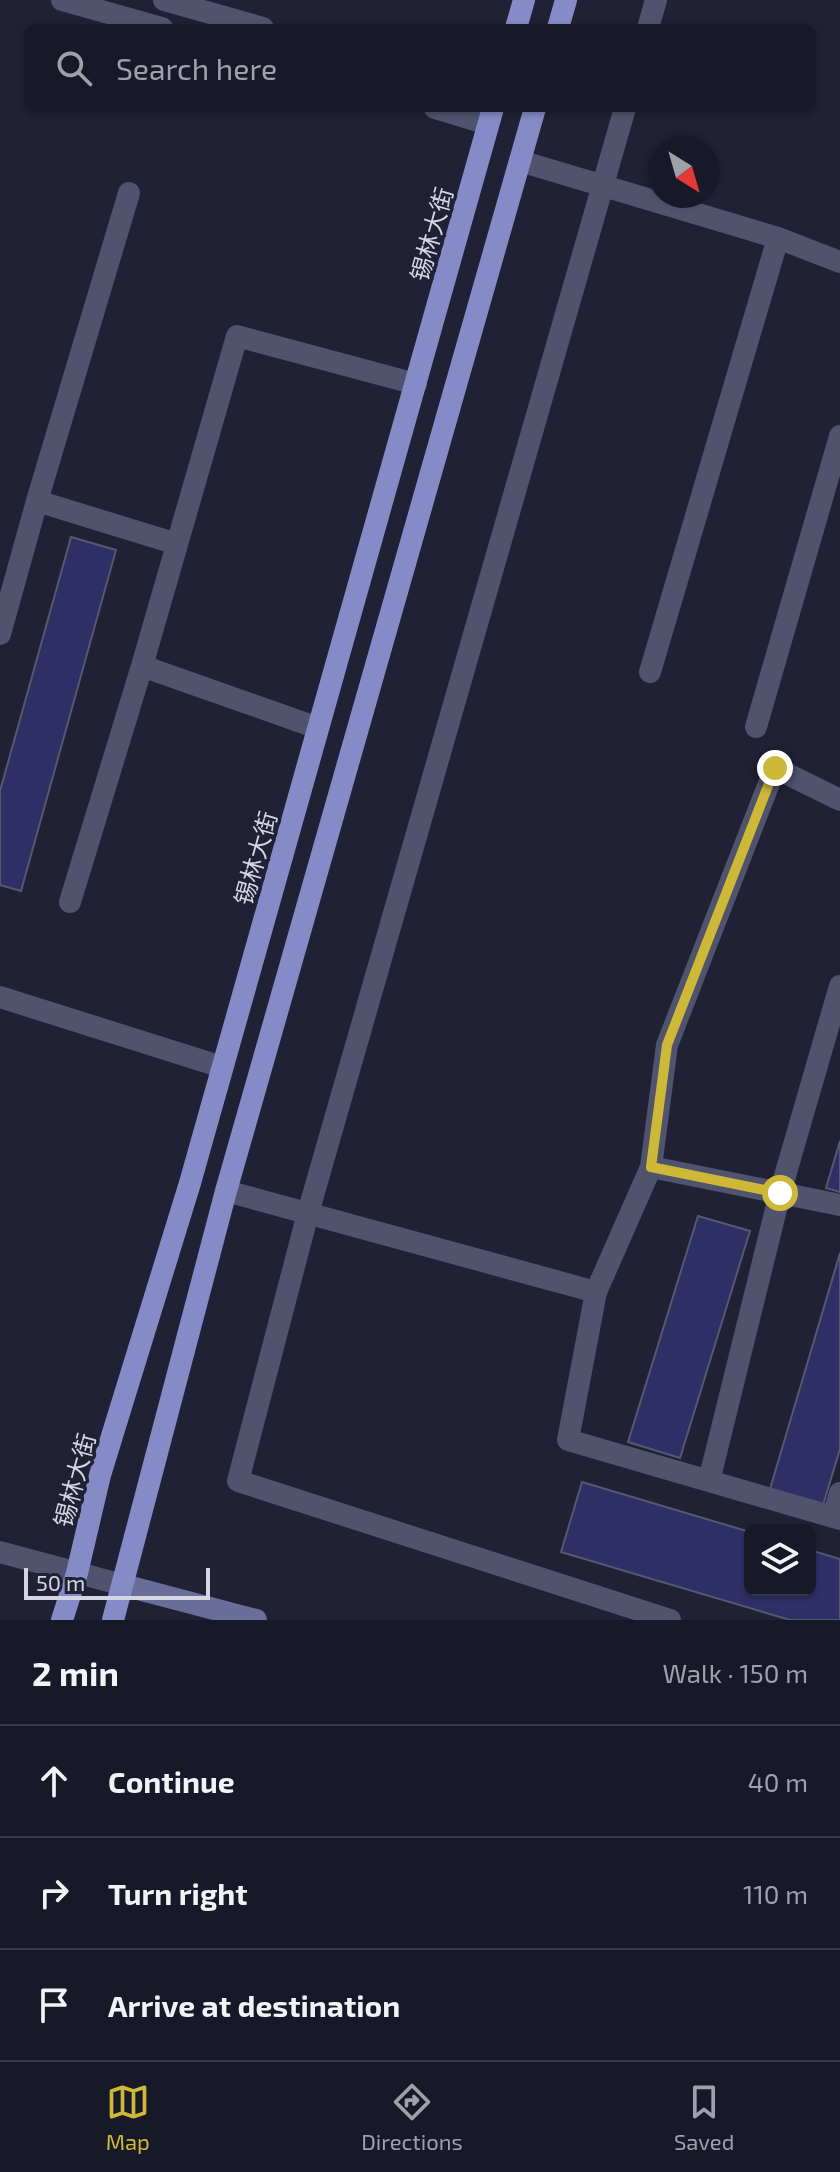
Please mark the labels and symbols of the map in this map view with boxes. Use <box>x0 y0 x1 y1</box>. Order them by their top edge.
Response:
north arrow <box>648 136 720 208</box>
street label: 锡林大街 <box>404 184 458 284</box>
route end <box>757 750 793 786</box>
street label: 锡林大街 <box>228 808 282 908</box>
route start <box>762 1175 798 1211</box>
street label: 锡林大街 <box>48 1430 100 1530</box>
scale bar <box>24 1564 210 1600</box>

